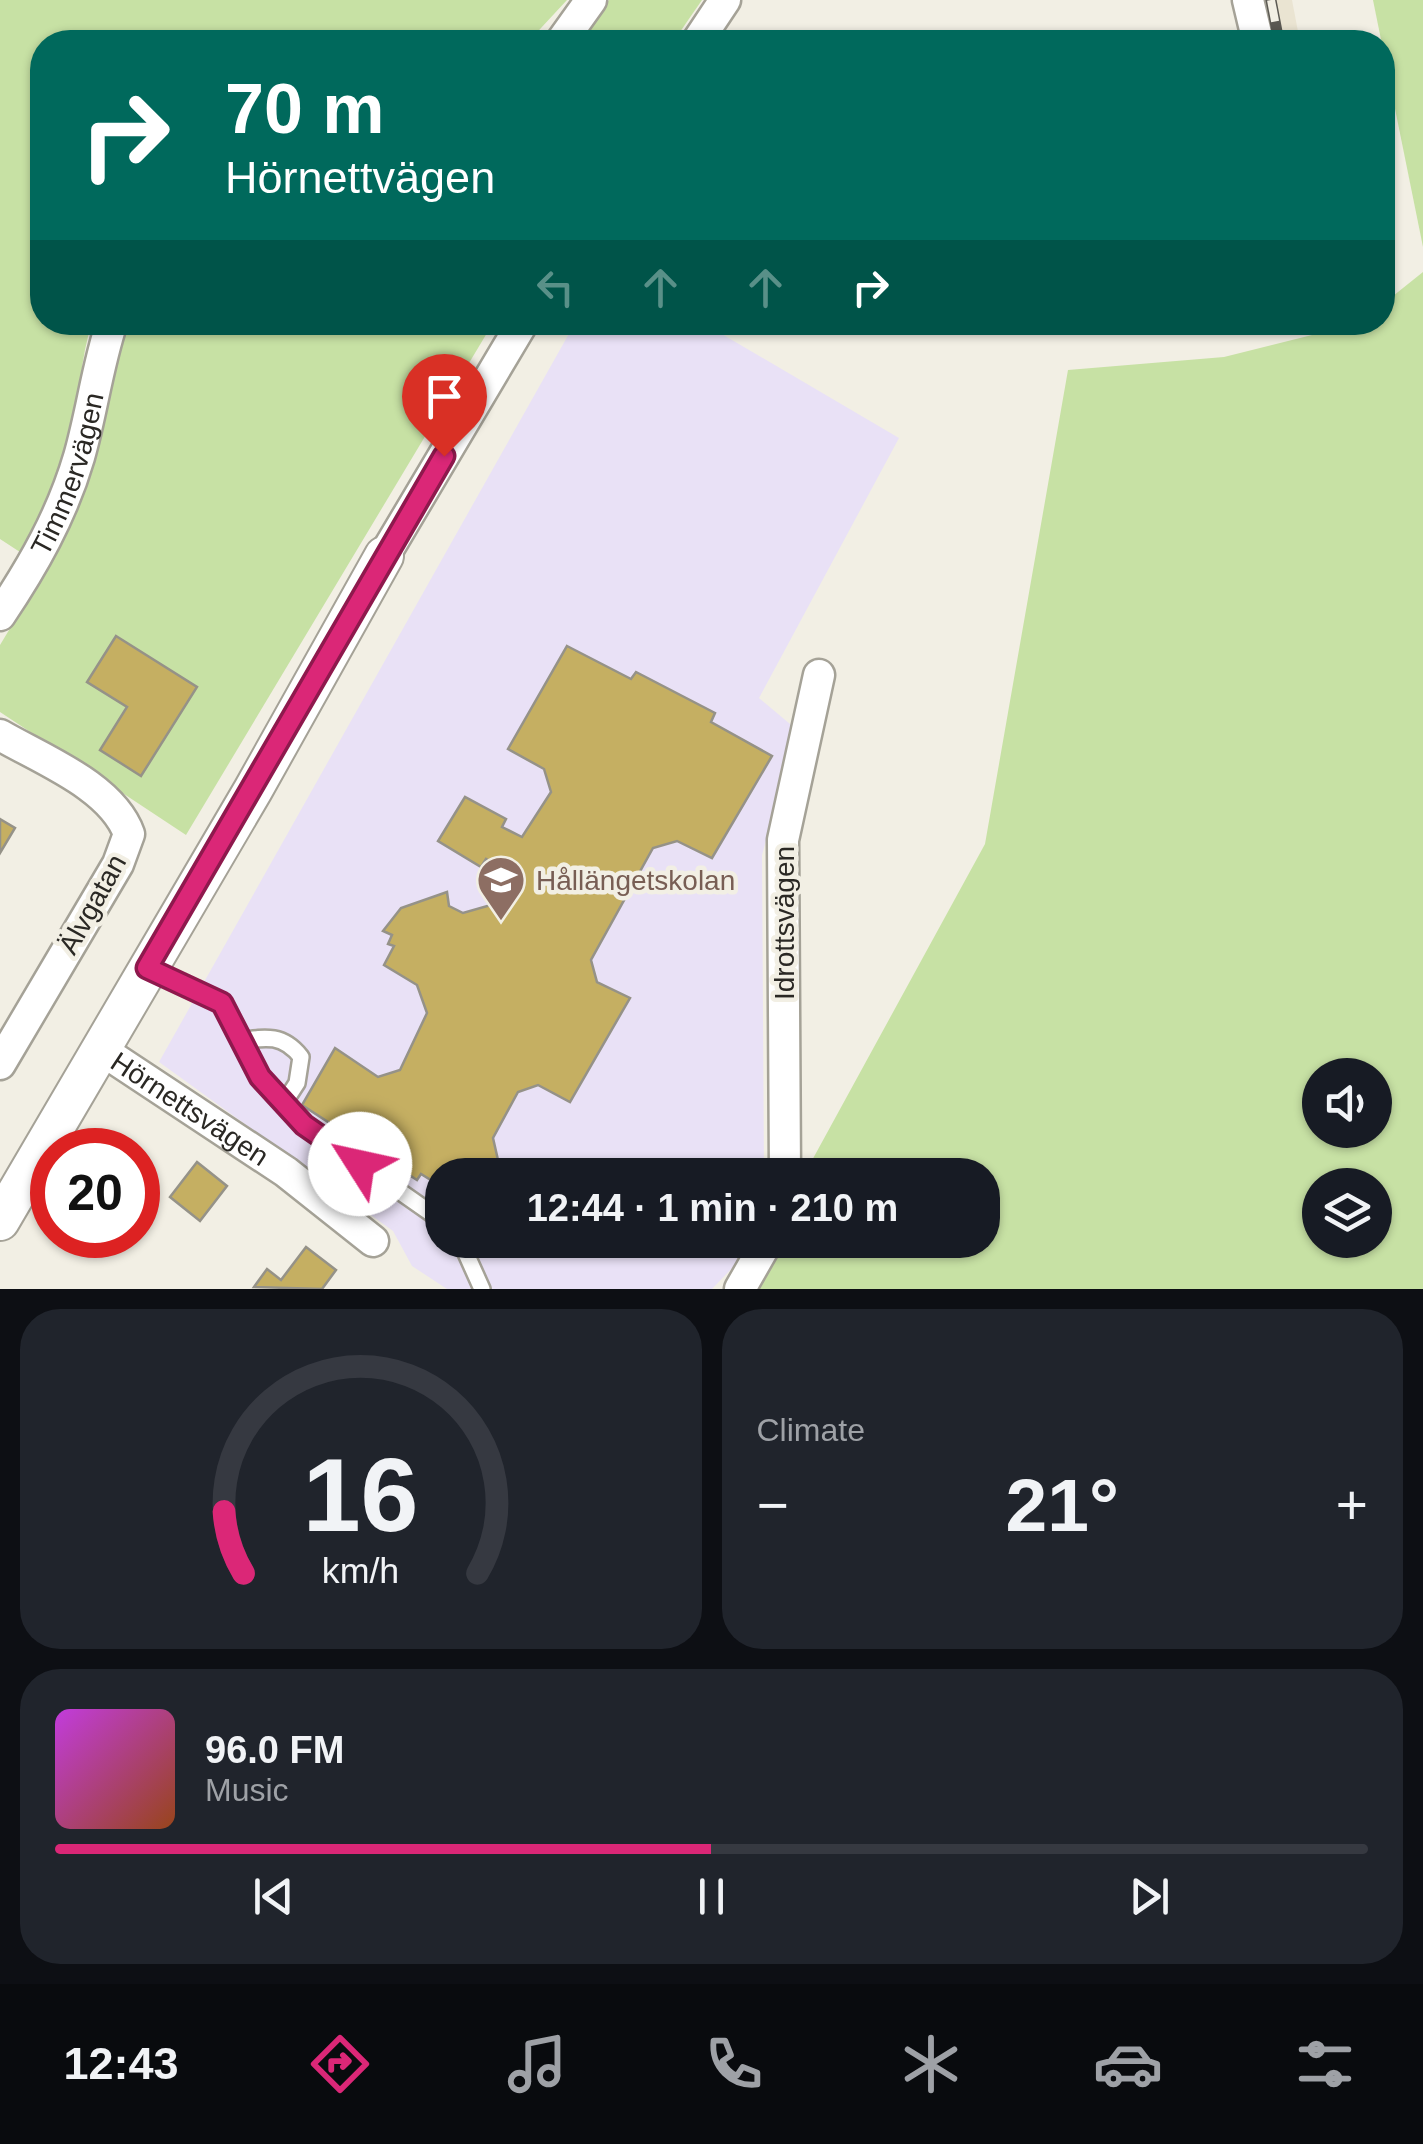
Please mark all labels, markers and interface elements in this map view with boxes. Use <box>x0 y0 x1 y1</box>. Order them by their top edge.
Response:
icon: right <box>60 70 190 200</box>
text: 70 m <box>225 70 385 148</box>
text: Hörnettvägen <box>225 152 495 203</box>
icon: left <box>528 260 583 315</box>
icon: ahead <box>633 260 688 315</box>
icon: ahead <box>738 260 793 315</box>
icon: right <box>843 260 898 315</box>
pin <box>402 354 487 457</box>
icon: arrive <box>417 369 472 424</box>
street label: Timmervägen <box>25 390 110 561</box>
street label: Idrottsvägen <box>769 846 800 1000</box>
street label: Älvgatan <box>52 849 132 959</box>
school or university icon: Hållängetskolan <box>475 854 527 922</box>
place label: Hållängetskolan <box>536 865 735 896</box>
street label: Hörnettsvägen <box>105 1046 274 1172</box>
map controls <box>1302 1058 1392 1258</box>
button: sound <box>1302 1058 1392 1148</box>
position arrow <box>308 1112 412 1216</box>
speed limit sign: 20 <box>30 1128 160 1258</box>
button: layers <box>1302 1168 1392 1258</box>
text: 12:44 · 1 min · 210 m <box>527 1187 898 1229</box>
text: Climate <box>757 1412 865 1448</box>
text: 16 <box>303 1437 419 1553</box>
text: 21° <box>1006 1463 1119 1547</box>
text: − <box>757 1474 789 1536</box>
text: + <box>1336 1474 1368 1536</box>
text: km/h <box>322 1551 399 1591</box>
text: 96.0 FM <box>205 1729 344 1771</box>
text: Music <box>205 1772 289 1808</box>
icon: previous <box>246 1869 301 1924</box>
icon: pause <box>684 1869 739 1924</box>
icon: next <box>1122 1869 1177 1924</box>
icon: directions <box>305 2029 375 2099</box>
icon: music <box>502 2029 572 2099</box>
icon: phone <box>699 2029 769 2099</box>
icon: climate <box>896 2029 966 2099</box>
icon: car <box>1093 2029 1163 2099</box>
icon: filters <box>1290 2029 1360 2099</box>
text: 12:43 <box>63 2038 179 2089</box>

